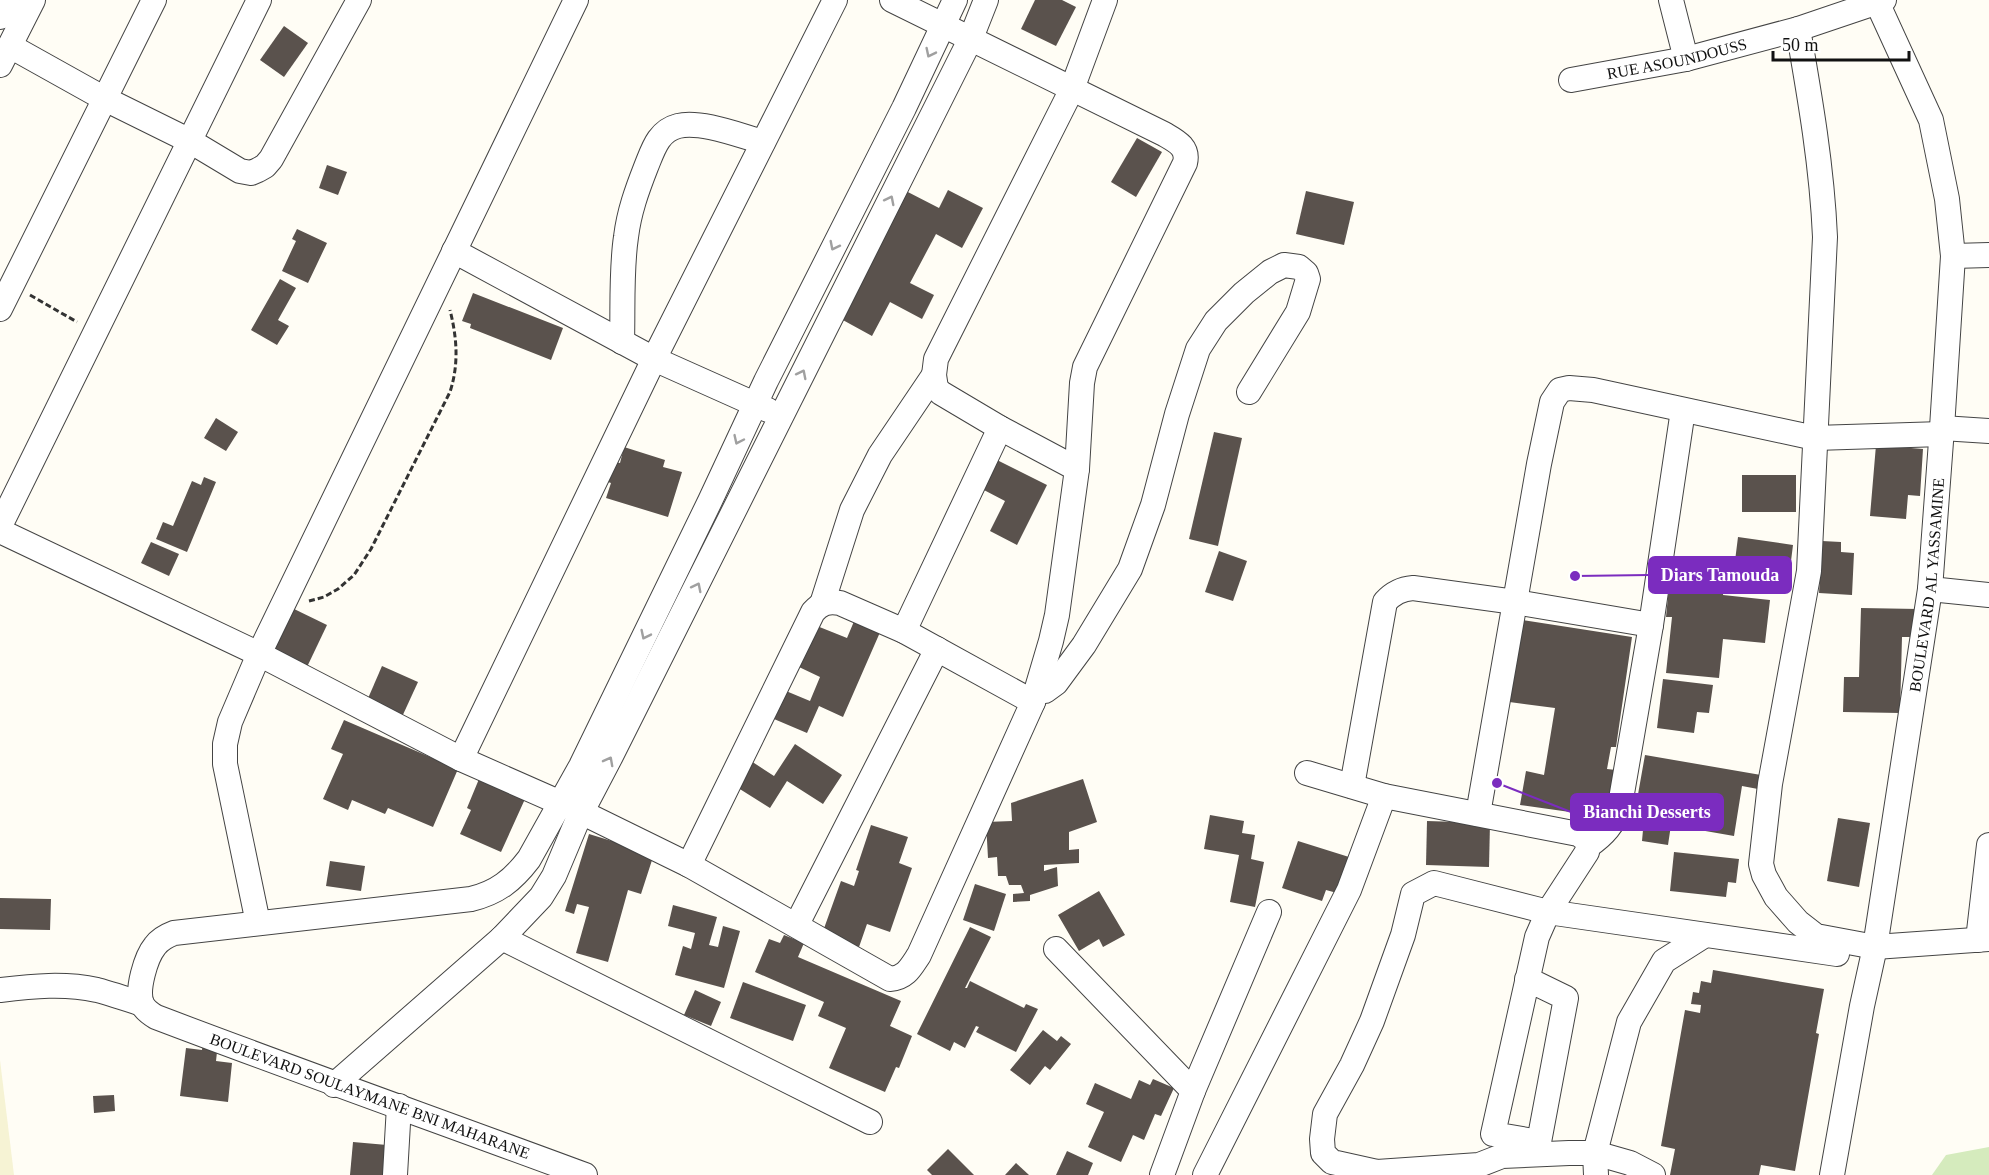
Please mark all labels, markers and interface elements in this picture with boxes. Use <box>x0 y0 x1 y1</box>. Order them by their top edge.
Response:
scale bar <box>1773 24 1910 62</box>
street label: RUE ASOUNDOUSS <box>1605 35 1749 82</box>
text: 50 m <box>1782 35 1819 55</box>
one-way arrow <box>926 47 938 58</box>
one-way arrow <box>882 196 894 207</box>
one-way arrow <box>830 240 841 251</box>
one-way arrow <box>795 370 806 381</box>
one-way arrow <box>733 434 745 445</box>
street label: BOULEVARD AL YASSAMINE <box>1906 477 1947 693</box>
callout: Diars Tamouda <box>1649 557 1791 593</box>
text: Diars Tamouda <box>1661 565 1779 585</box>
one-way arrow <box>689 582 701 593</box>
one-way arrow <box>640 628 652 639</box>
one-way arrow <box>602 756 613 767</box>
callout: Bianchi Desserts <box>1571 794 1723 830</box>
text: Bianchi Desserts <box>1583 802 1711 822</box>
street label: BOULEVARD SOULAYMANE BNI MAHARANE <box>208 1030 532 1162</box>

